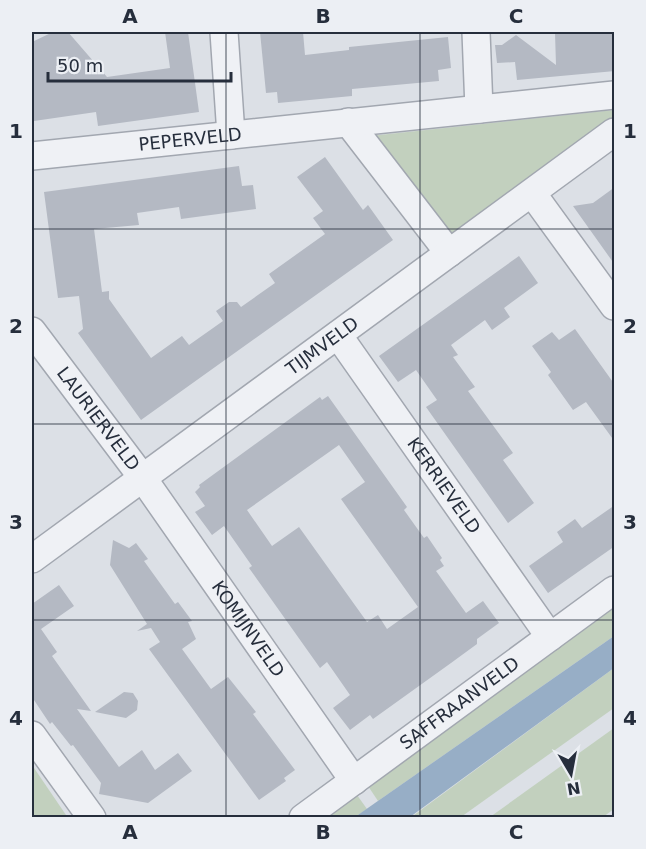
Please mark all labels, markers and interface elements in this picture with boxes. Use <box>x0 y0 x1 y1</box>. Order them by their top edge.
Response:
text: A <box>122 4 138 28</box>
text: B <box>315 4 331 28</box>
text: C <box>509 4 523 28</box>
scale bar <box>48 45 231 83</box>
text: 50 m <box>57 55 103 76</box>
text: 1 <box>9 119 23 143</box>
text: 1 <box>623 119 637 143</box>
street label: PEPERVELD <box>137 123 243 155</box>
street label: TIJMVELD <box>281 312 362 380</box>
text: 2 <box>9 314 23 338</box>
text: 2 <box>623 314 637 338</box>
street label: LAURIERVELD <box>53 363 144 475</box>
street label: KERRIEVELD <box>403 433 485 537</box>
text: 3 <box>9 510 23 534</box>
text: 3 <box>623 510 637 534</box>
street label: KOMIJNVELD <box>208 577 289 681</box>
street label: SAFFRAANVELD <box>395 652 523 754</box>
text: 4 <box>9 706 23 730</box>
text: 4 <box>623 706 637 730</box>
north arrow <box>541 744 601 804</box>
text: N <box>565 778 582 799</box>
text: A <box>122 820 138 844</box>
text: B <box>315 820 331 844</box>
text: C <box>509 820 523 844</box>

